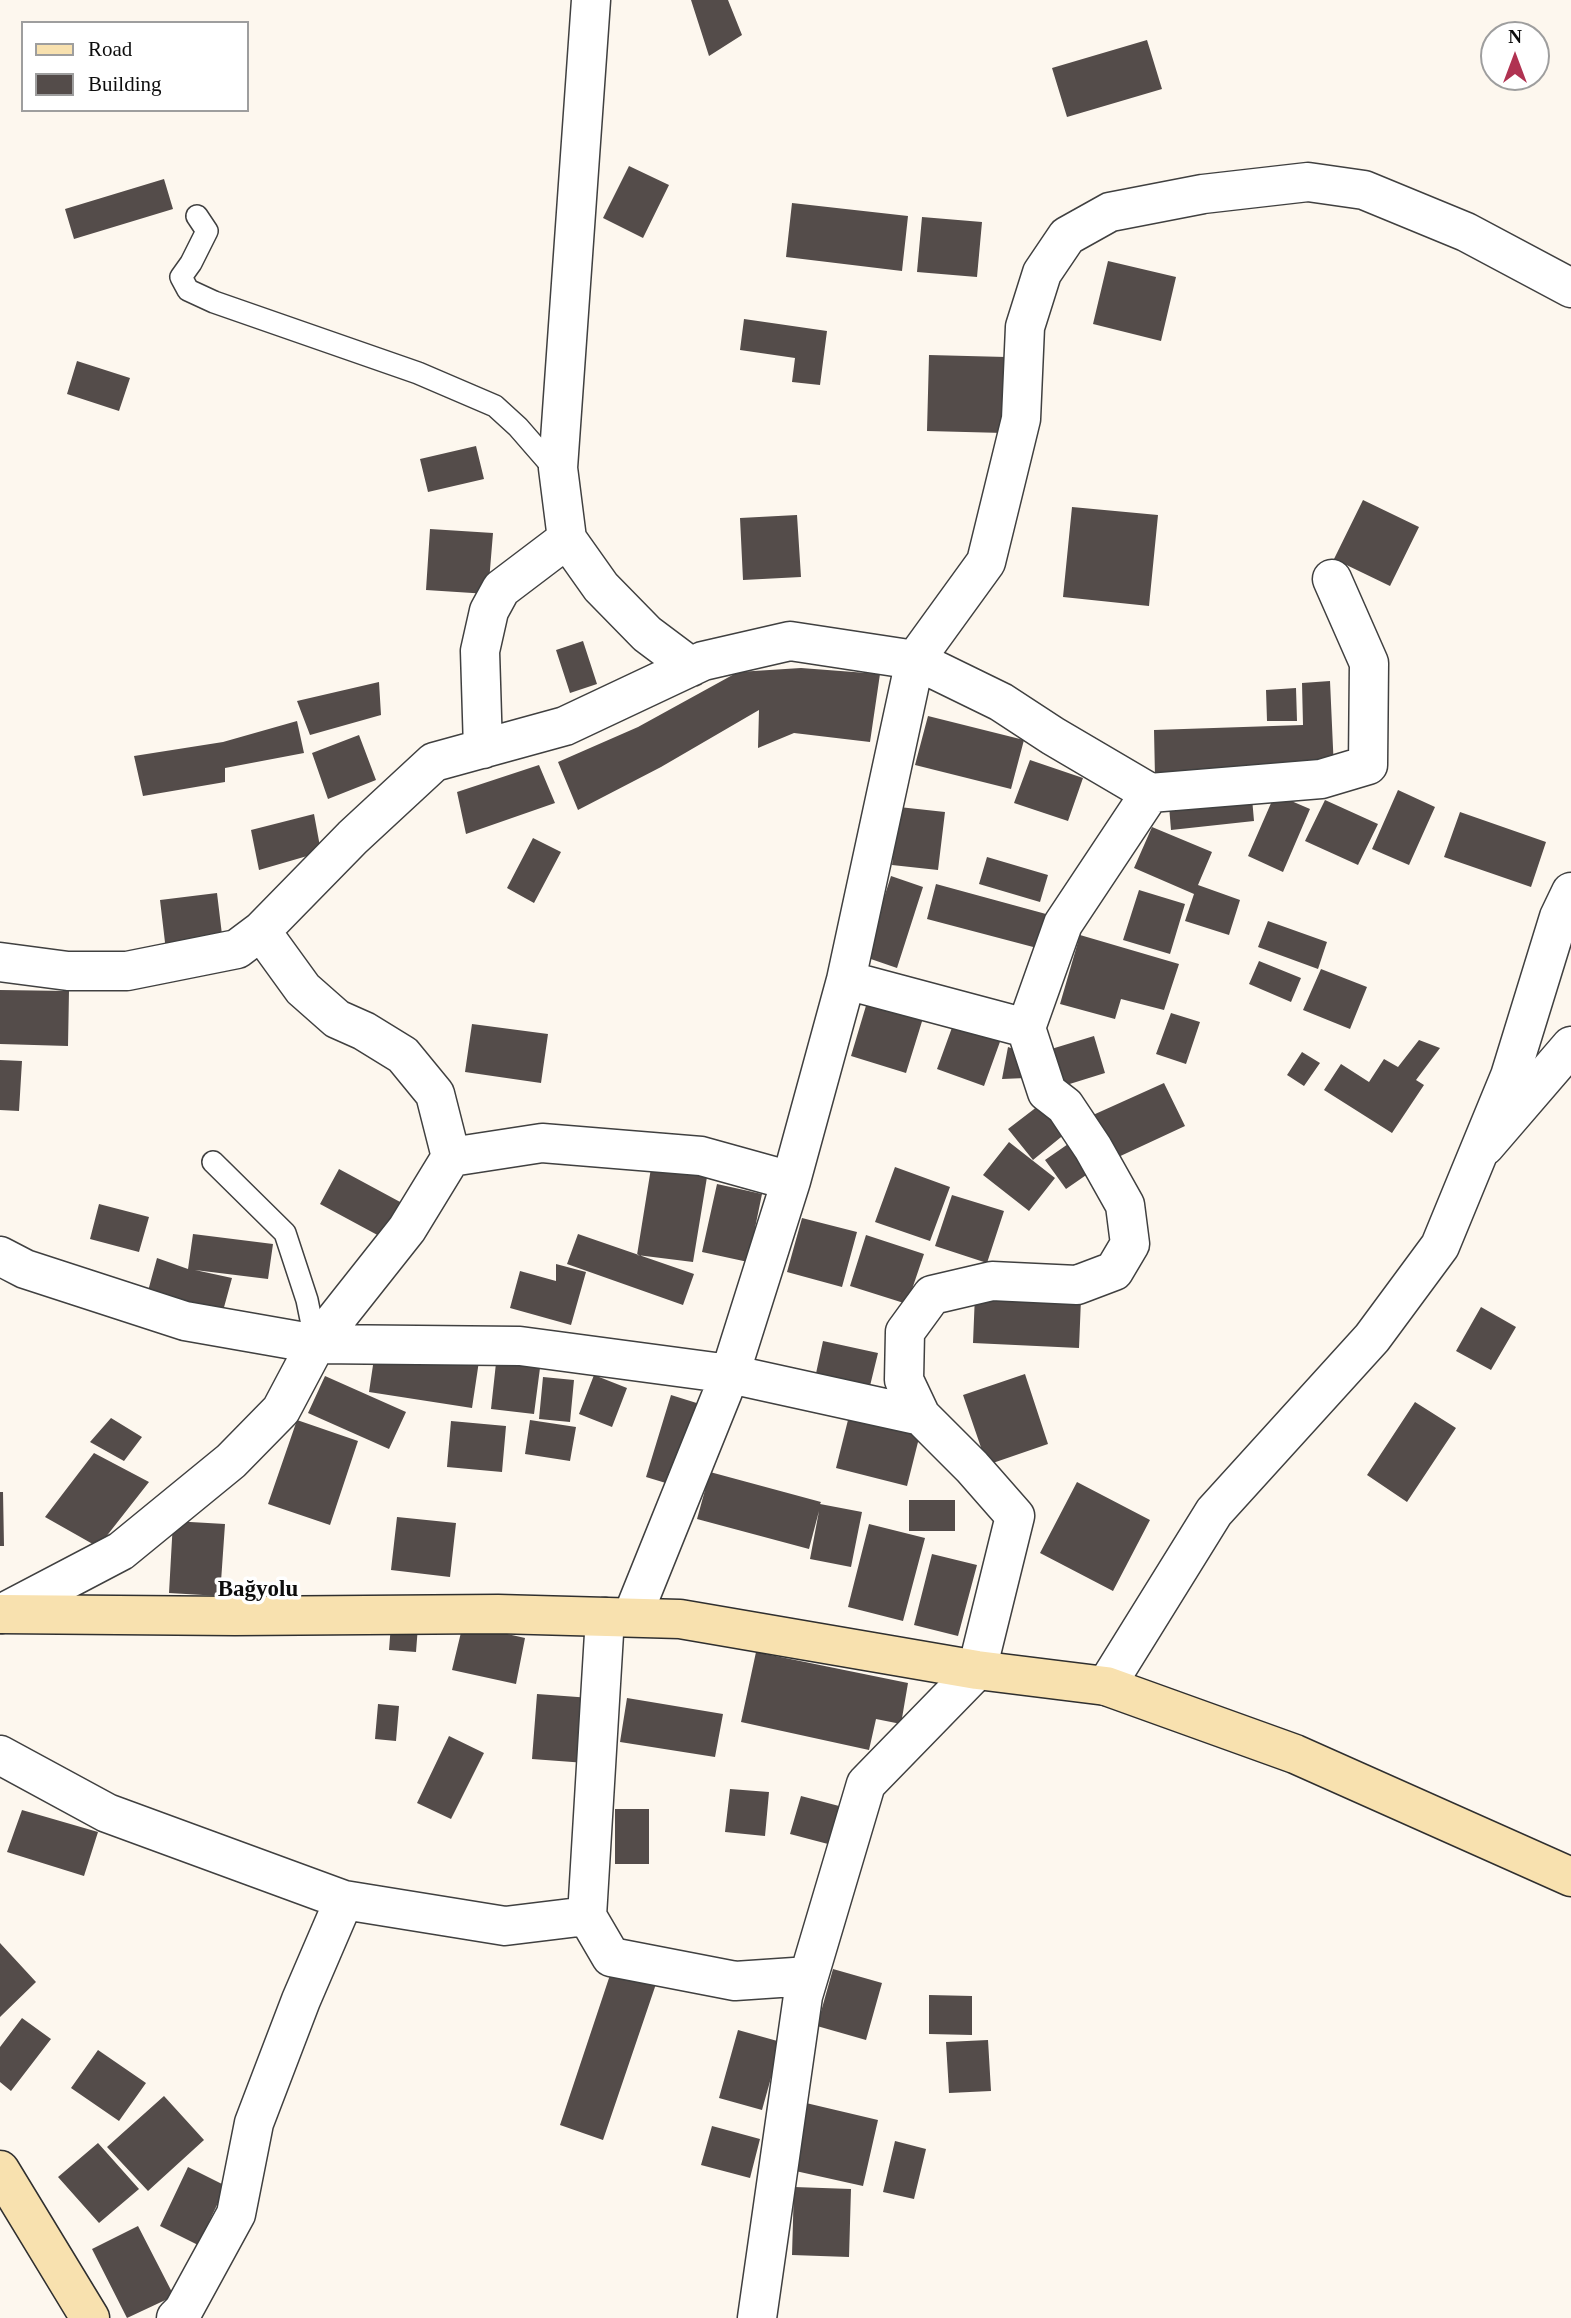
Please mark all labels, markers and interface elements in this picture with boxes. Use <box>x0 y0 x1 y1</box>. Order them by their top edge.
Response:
legend <box>21 21 248 112</box>
north arrow <box>1480 21 1550 91</box>
text: N <box>1508 26 1522 47</box>
text: Road <box>88 37 132 61</box>
text: Building <box>88 72 162 96</box>
district label: Bağyolu <box>218 1576 298 1604</box>

